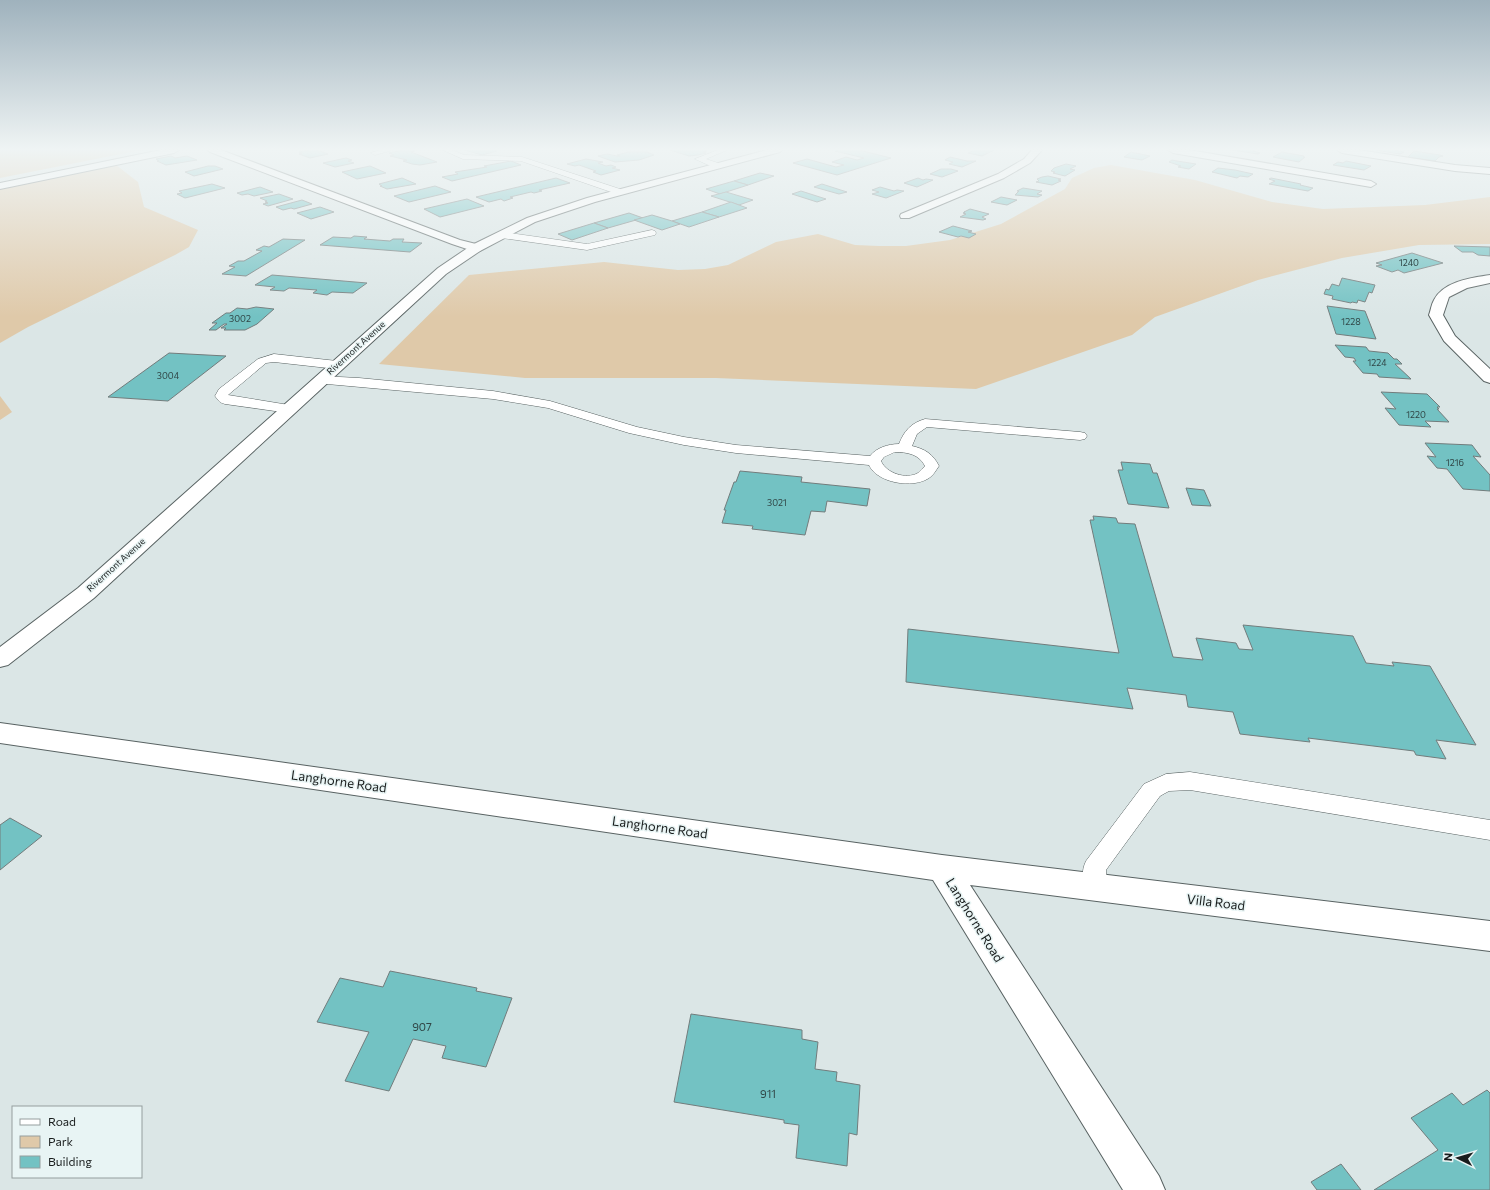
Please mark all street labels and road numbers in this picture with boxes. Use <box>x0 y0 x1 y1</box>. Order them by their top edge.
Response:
street label: Rivermont Avenue <box>324 318 387 377</box>
street label: Rivermont Avenue <box>84 535 147 594</box>
street label: Langhorne Road <box>290 766 388 796</box>
street label: Langhorne Road <box>611 812 709 842</box>
street label: Langhorne Road <box>943 875 1007 965</box>
street label: Villa Road <box>1186 890 1246 914</box>

